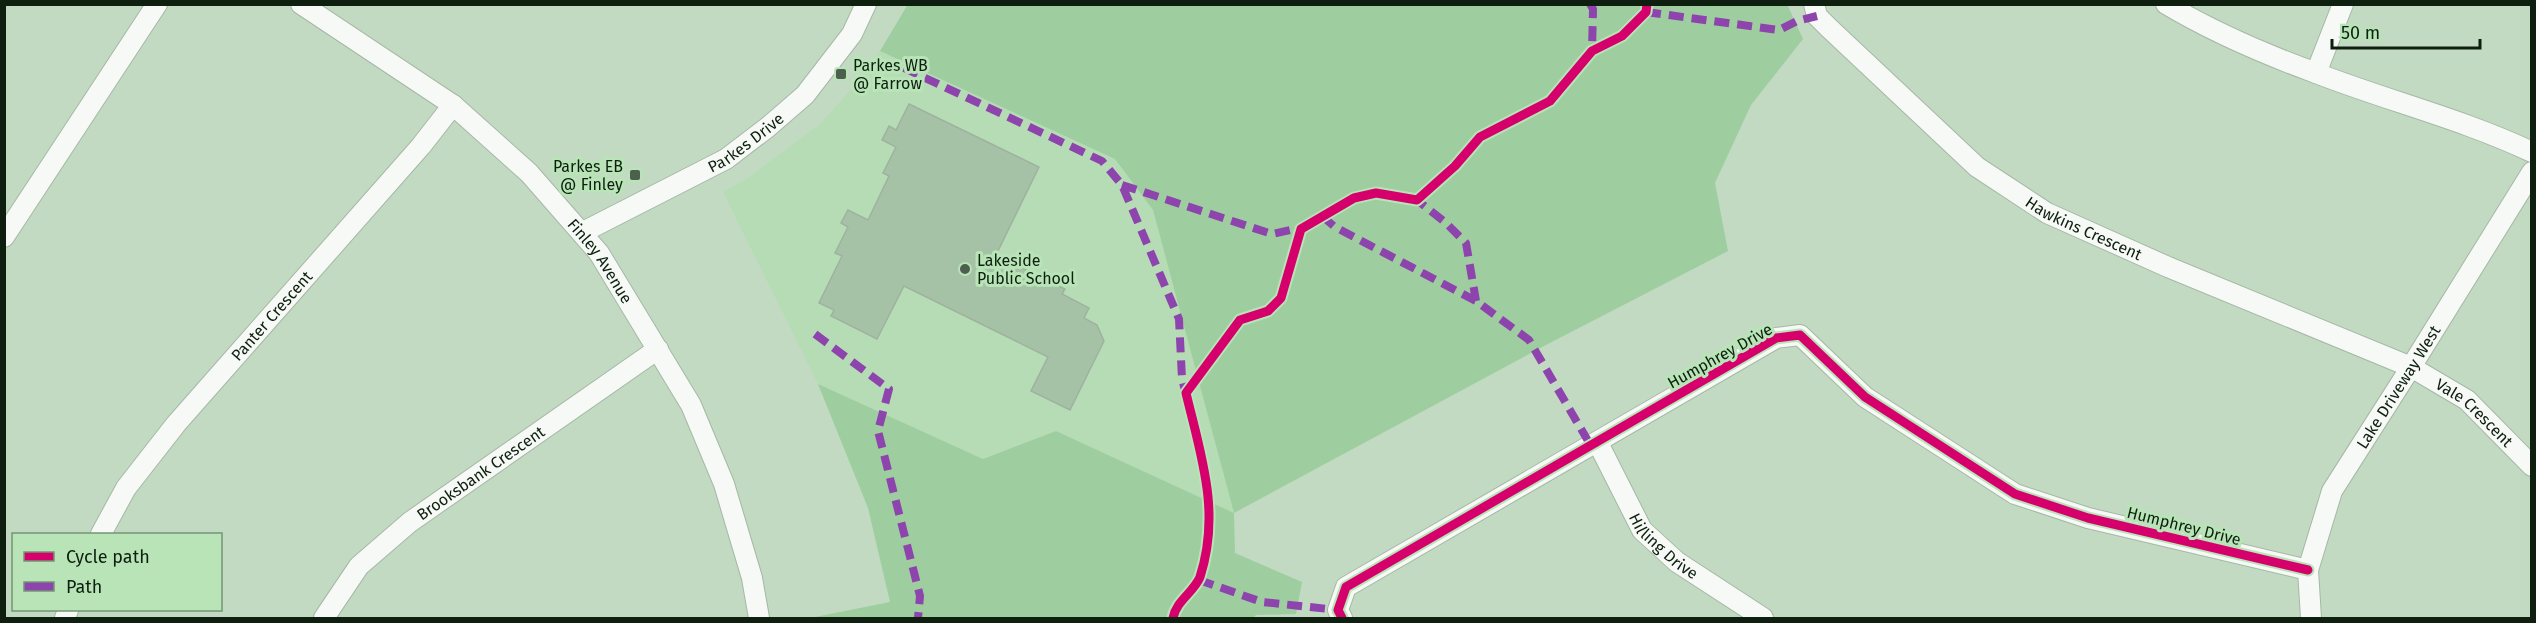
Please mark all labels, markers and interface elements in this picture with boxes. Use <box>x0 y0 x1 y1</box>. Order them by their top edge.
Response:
scale bar <box>2332 12 2480 50</box>
text: 50 m <box>2341 22 2380 44</box>
place label: Parkes WB @ Farrow <box>853 56 928 93</box>
marker: Parkes WB @ Farrow <box>834 67 848 81</box>
street label: Parkes Drive <box>705 108 787 176</box>
place label: Parkes EB @ Finley <box>553 157 623 194</box>
marker: Parkes EB @ Finley <box>628 168 642 182</box>
street label: Hawkins Crescent <box>2022 192 2145 264</box>
street label: Finley Avenue <box>564 215 637 307</box>
place label: Lakeside Public School <box>977 251 1075 288</box>
marker: Lakeside Public School <box>958 262 972 276</box>
street label: Panter Crescent <box>227 267 316 364</box>
street label: Humphrey Drive <box>1664 319 1776 393</box>
street label: Lake Driveway West <box>2352 322 2444 452</box>
street label: Vale Crescent <box>2432 374 2517 451</box>
street label: Brooksbank Crescent <box>413 422 548 524</box>
street label: Humphrey Drive <box>2125 503 2243 549</box>
street label: Hilling Drive <box>1625 510 1702 583</box>
legend <box>12 533 222 611</box>
text: Cycle path <box>66 546 150 568</box>
text: Path <box>66 576 102 598</box>

